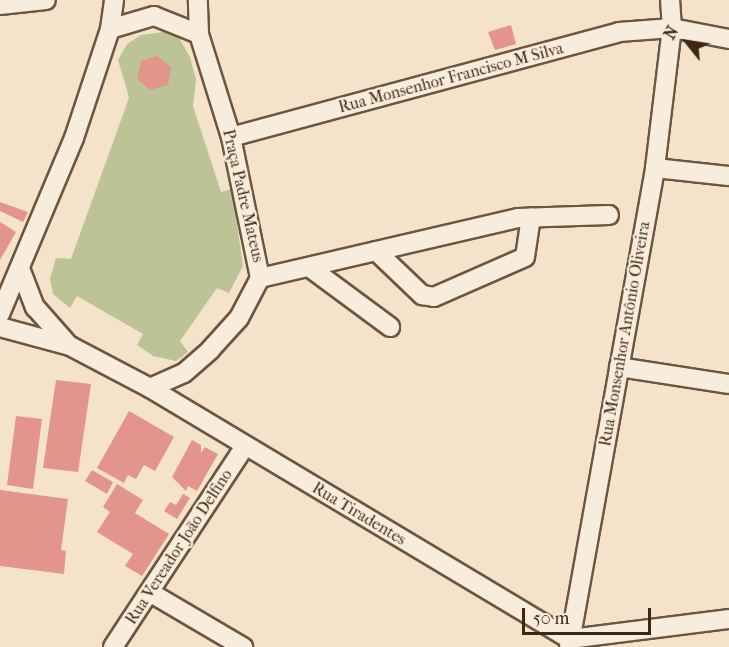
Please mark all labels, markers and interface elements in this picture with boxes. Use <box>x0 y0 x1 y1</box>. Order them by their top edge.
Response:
north arrow <box>657 12 717 72</box>
text: N <box>660 23 682 43</box>
street label: Rua Monsenhor Francisco M Silva <box>336 39 566 117</box>
street label: Praça Padre Mateus <box>218 128 268 264</box>
street label: Rua Monsenhor Antônio Oliveira <box>596 220 654 448</box>
street label: Rua Vereador João Delfino <box>122 466 236 628</box>
street label: Rua Tiradentes <box>309 478 409 550</box>
scale bar <box>525 596 654 634</box>
text: 50 m <box>533 608 569 629</box>

